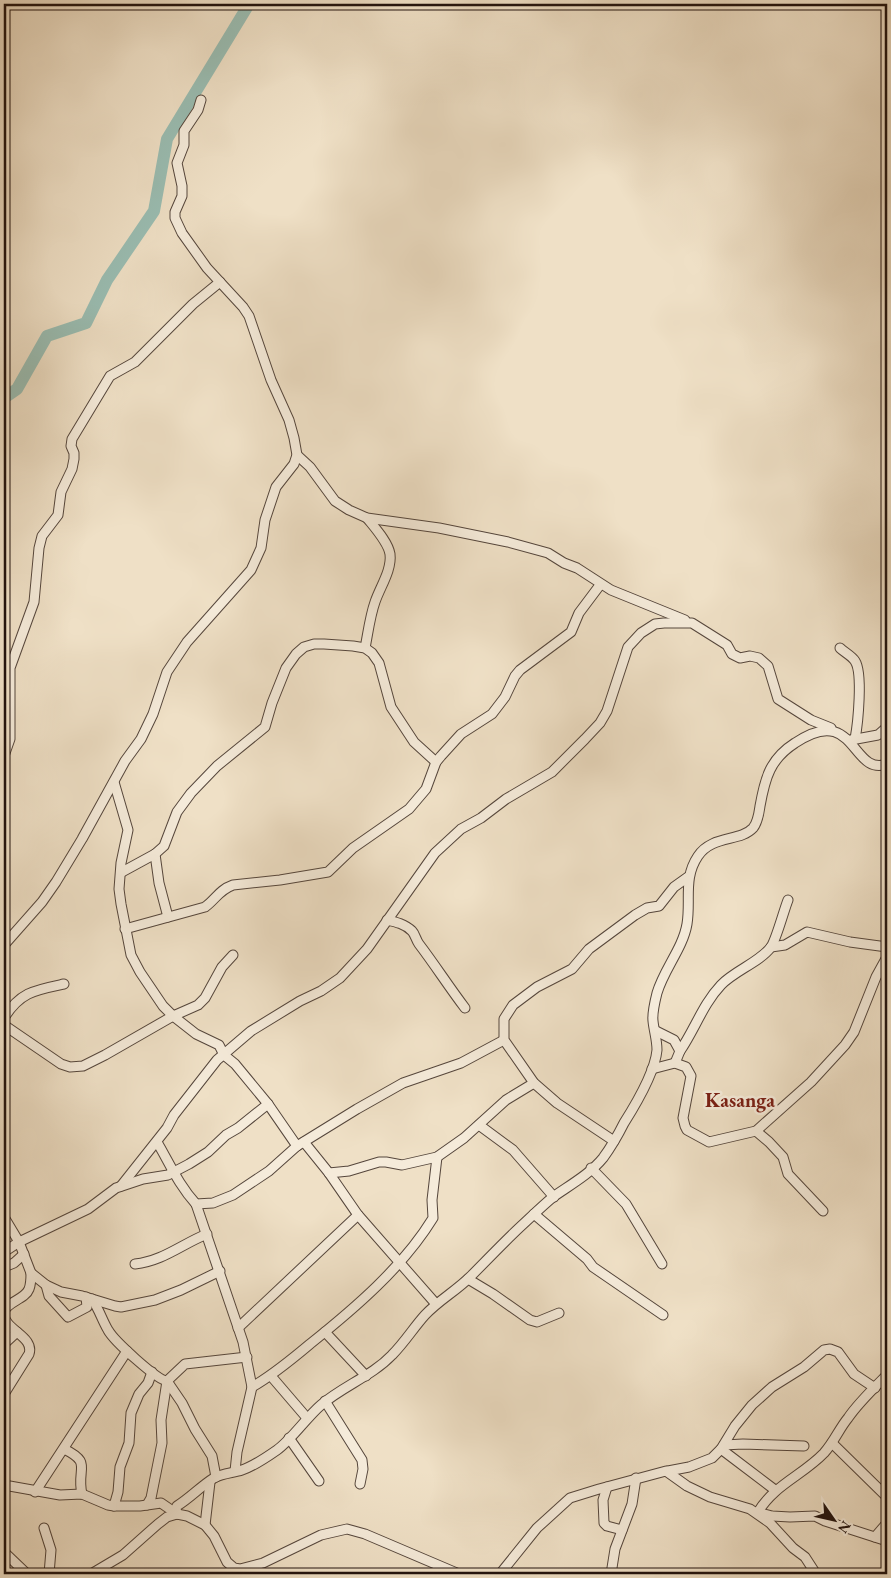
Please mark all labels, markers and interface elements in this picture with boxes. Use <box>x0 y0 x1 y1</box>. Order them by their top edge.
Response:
district label: Kasanga <box>705 1087 775 1113</box>
north arrow <box>808 1496 858 1546</box>
text: N <box>834 1518 855 1538</box>

